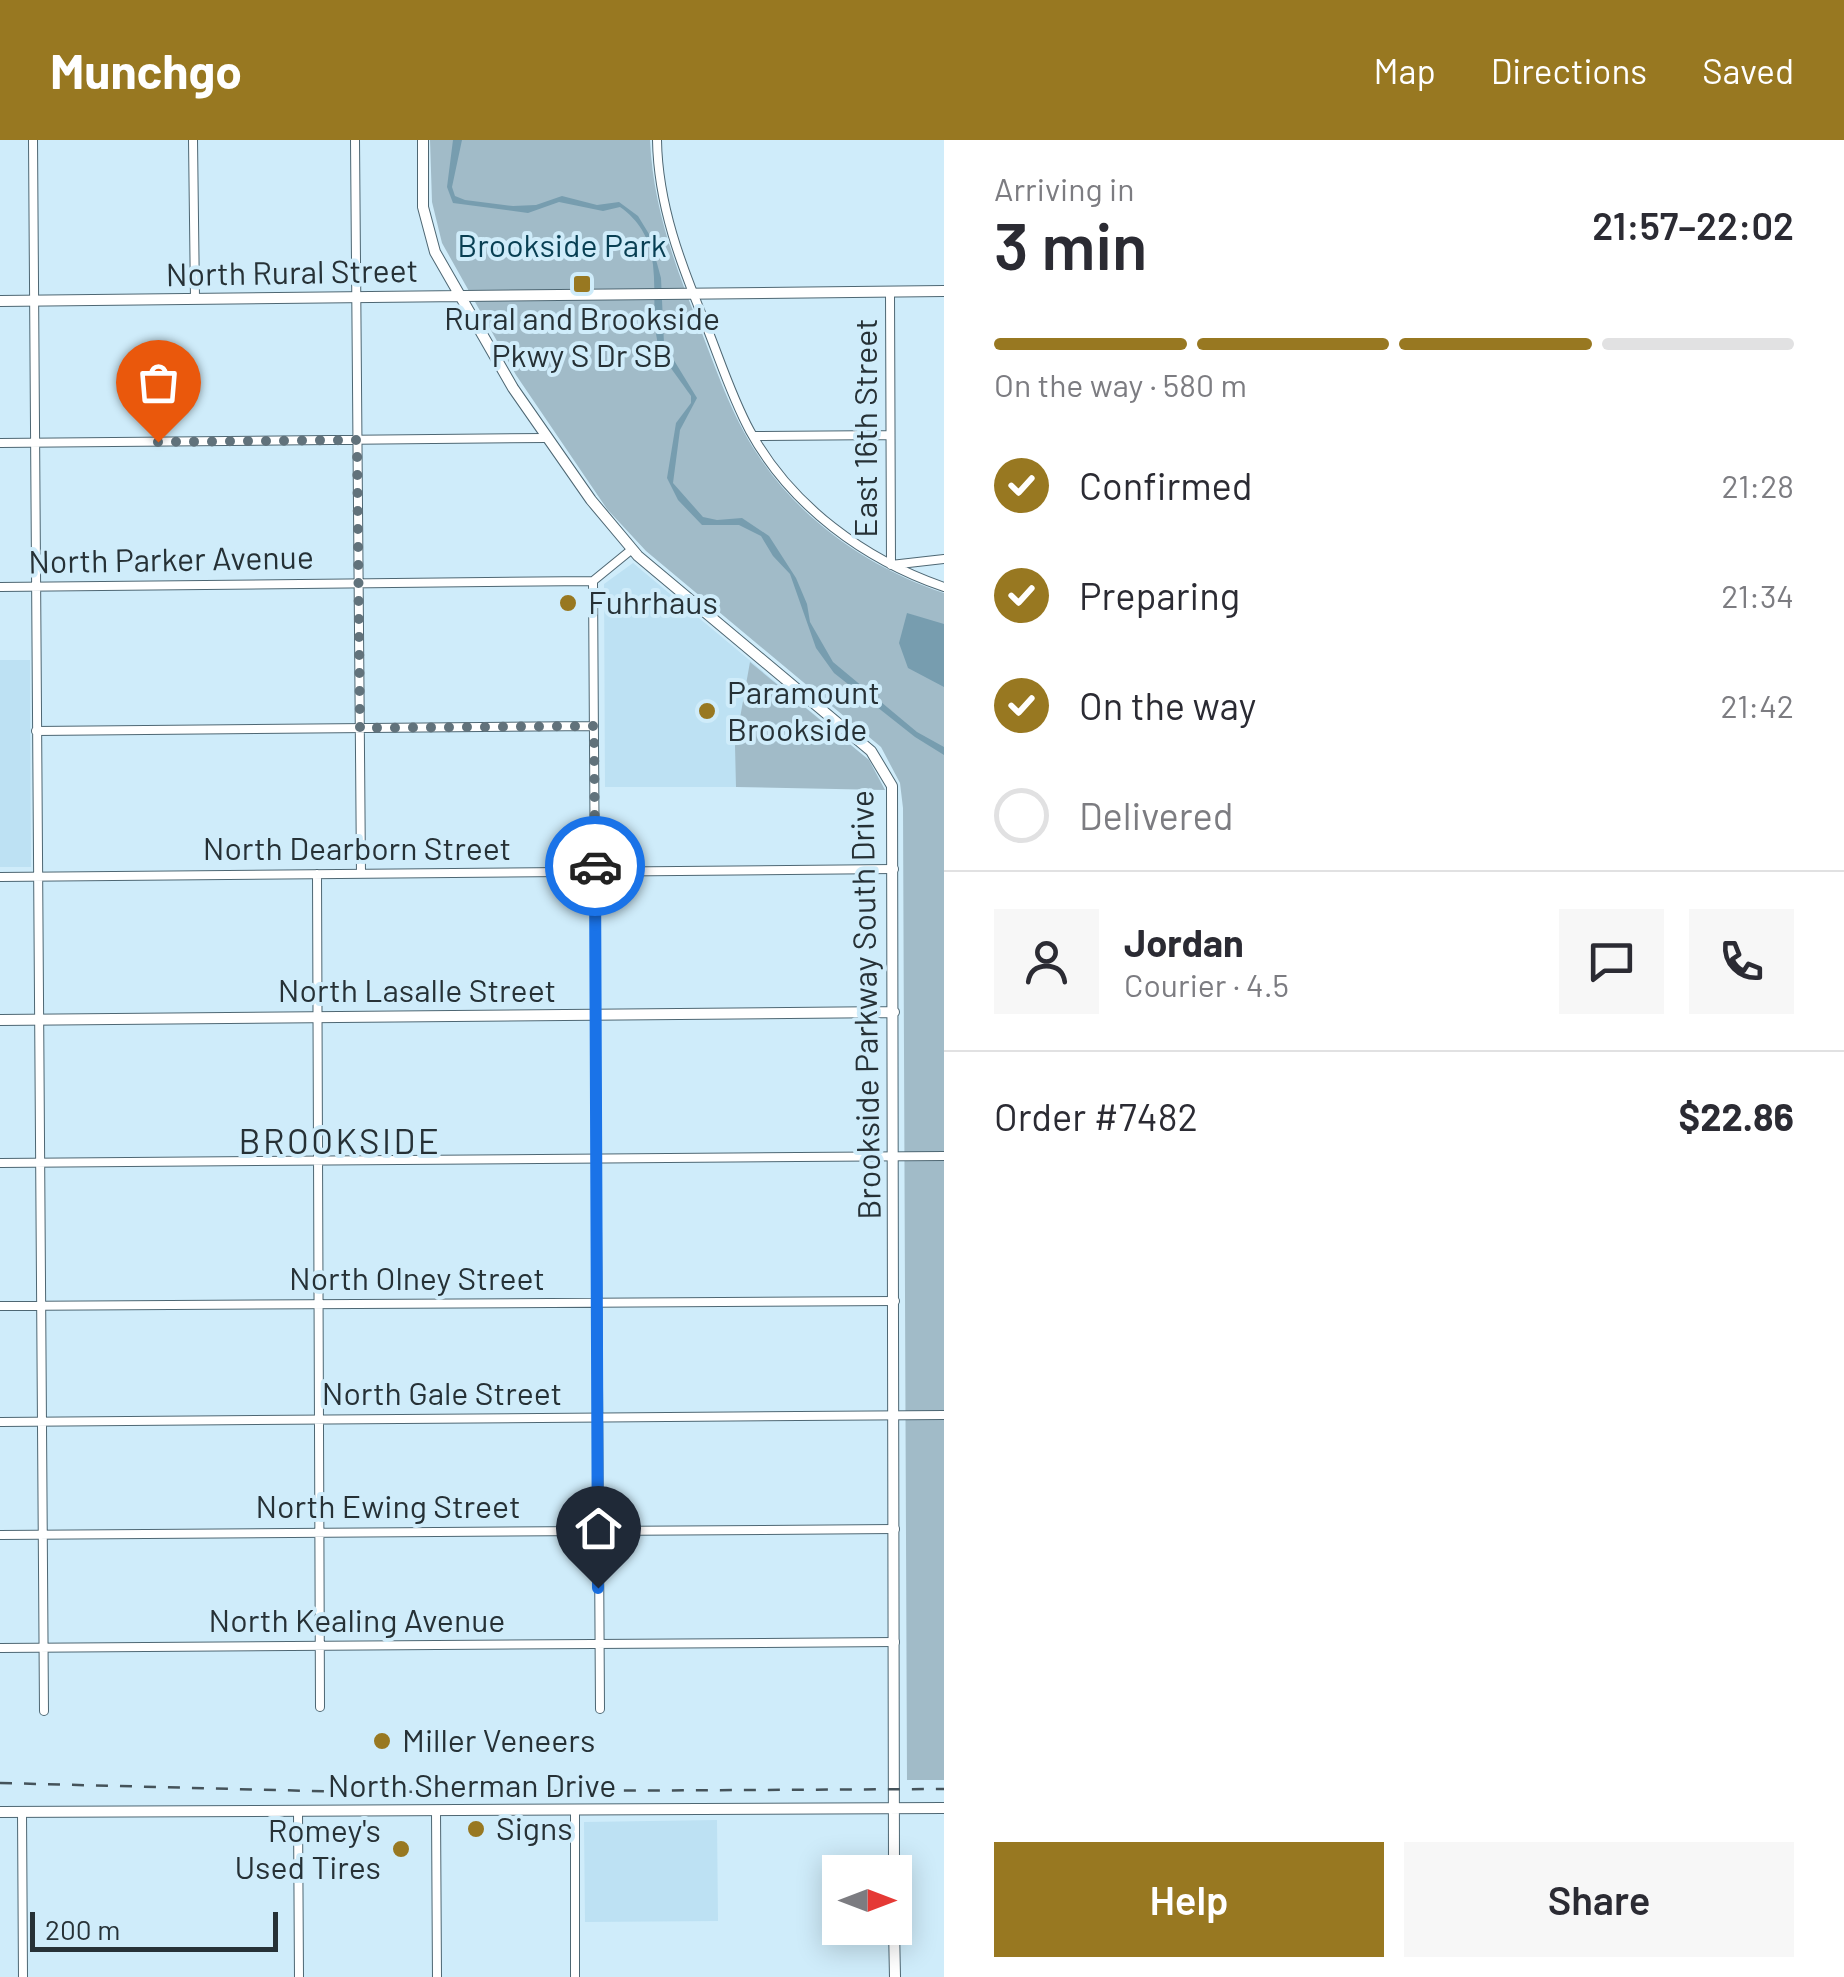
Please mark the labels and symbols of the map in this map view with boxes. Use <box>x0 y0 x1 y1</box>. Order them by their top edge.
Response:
park label: Brookside Park <box>457 225 667 263</box>
street label: North Rural Street <box>166 250 418 292</box>
marker: Rural and Brookside Pkwy S Dr SB <box>571 273 593 295</box>
place label: Rural and Brookside Pkwy S Dr SB <box>444 298 720 373</box>
street label: East 16th Street <box>845 318 883 538</box>
pin <box>116 340 201 443</box>
street label: North Parker Avenue <box>28 537 314 579</box>
place label: Fuhrhaus <box>588 582 718 620</box>
marker: Fuhrhaus <box>557 592 579 614</box>
place label: Paramount Brookside <box>727 672 880 747</box>
marker: Paramount Brookside <box>696 700 718 722</box>
street label: Brookside Parkway South Drive <box>841 790 887 1220</box>
courier <box>545 816 645 916</box>
street label: North Dearborn Street <box>203 828 511 866</box>
street label: North Lasalle Street <box>278 970 556 1008</box>
district label: BROOKSIDE <box>239 1119 441 1161</box>
street label: North Olney Street <box>289 1258 545 1296</box>
street label: North Gale Street <box>322 1373 562 1411</box>
street label: North Ewing Street <box>255 1486 521 1524</box>
pin <box>556 1486 641 1589</box>
street label: North Kealing Avenue <box>209 1600 505 1638</box>
place label: Miller Veneers <box>402 1720 595 1758</box>
marker: Miller Veneers <box>371 1730 393 1752</box>
street label: North Sherman Drive <box>328 1765 616 1803</box>
place label: Signs <box>496 1808 573 1846</box>
place label: Romey's Used Tires <box>234 1810 381 1885</box>
marker: Signs <box>465 1818 487 1840</box>
marker: Romey's Used Tires <box>390 1838 412 1860</box>
north arrow <box>822 1855 912 1945</box>
scale bar <box>30 1907 278 1952</box>

